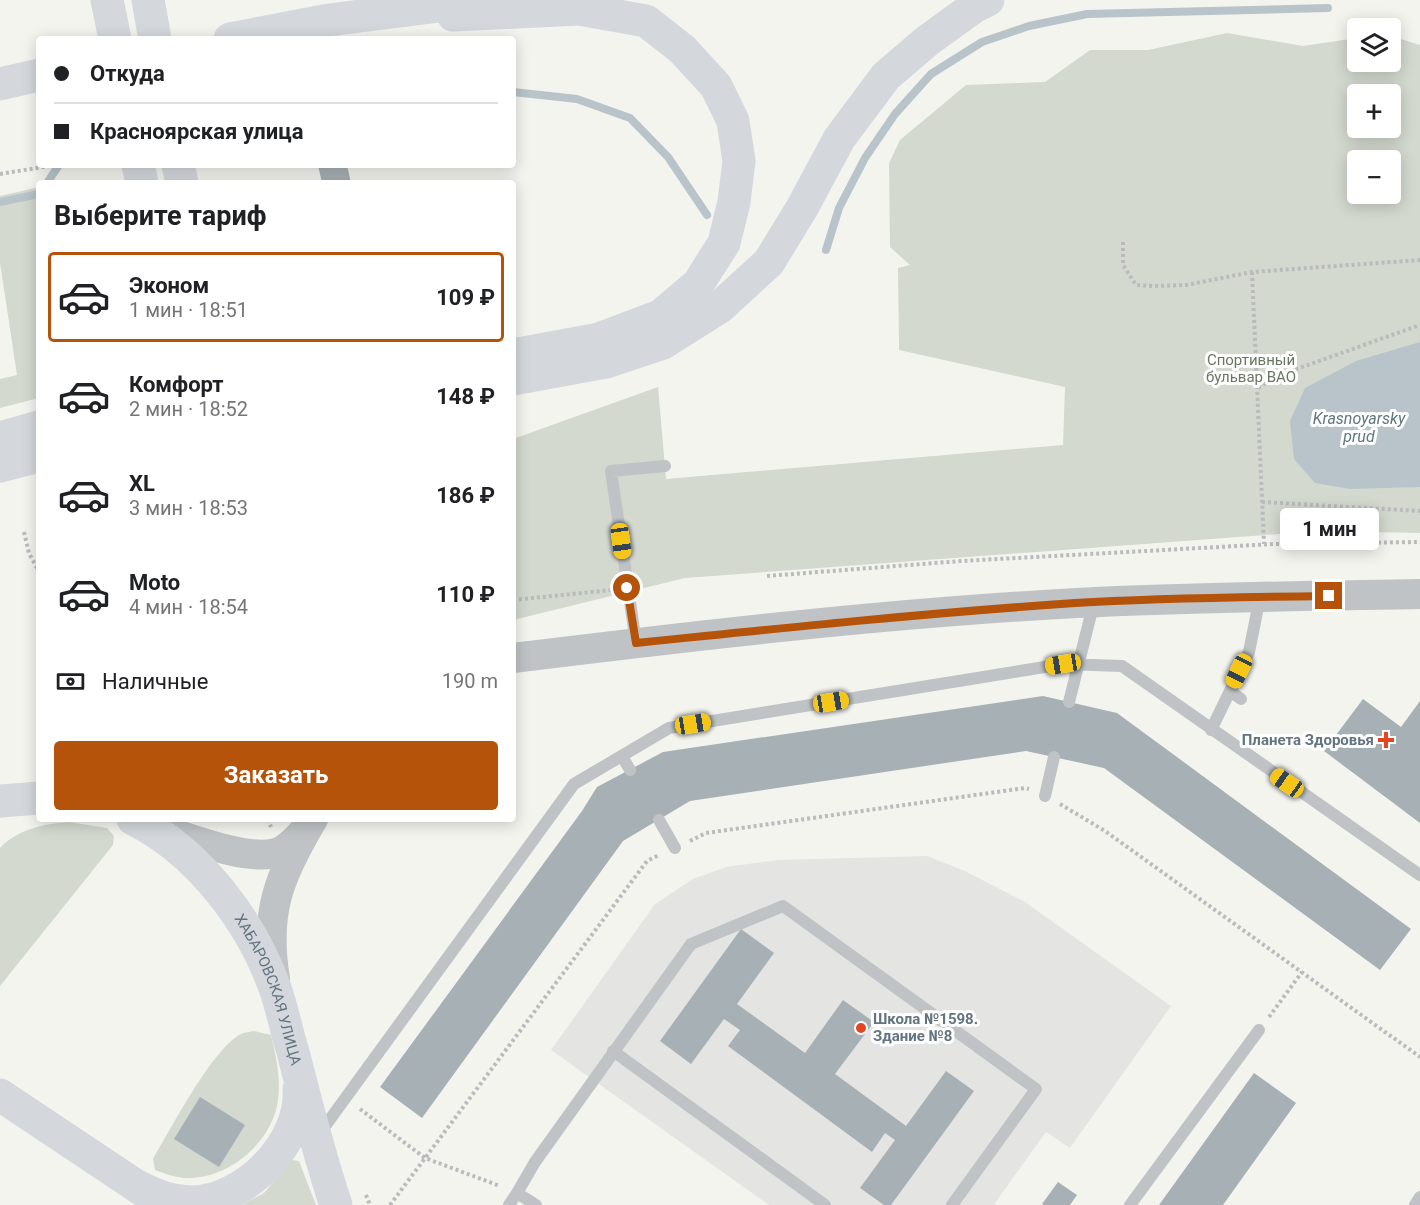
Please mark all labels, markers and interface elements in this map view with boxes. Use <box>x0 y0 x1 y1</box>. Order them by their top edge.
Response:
map controls <box>1347 18 1401 204</box>
button: layers <box>1347 18 1401 72</box>
text: Откуда <box>90 61 165 86</box>
button: + <box>1347 84 1401 138</box>
text: Красноярская улица <box>90 119 303 144</box>
button: − <box>1347 150 1401 204</box>
text: Выберите тариф <box>54 200 266 232</box>
icon: car <box>57 270 111 324</box>
text: Эконом <box>129 273 209 298</box>
text: 109 ₽ <box>436 285 495 310</box>
text: 1 мин · 18:51 <box>129 298 248 322</box>
park label: Спортивный бульвар ВАО <box>1206 351 1296 386</box>
icon: car <box>57 369 111 423</box>
text: Комфорт <box>129 372 224 397</box>
text: 148 ₽ <box>436 384 495 409</box>
text: 2 мин · 18:52 <box>129 397 248 421</box>
water label: Krasnoyarsky prud <box>1313 409 1406 446</box>
icon: car <box>57 468 111 522</box>
text: XL <box>129 471 155 496</box>
text: 186 ₽ <box>436 483 495 508</box>
text: 3 мин · 18:53 <box>129 496 248 520</box>
callout: 1 мин <box>1280 509 1378 551</box>
text: 1 мин <box>1302 517 1357 541</box>
car <box>610 522 632 560</box>
icon: car <box>57 567 111 621</box>
text: Moto <box>129 570 180 595</box>
route start <box>613 574 640 601</box>
text: 110 ₽ <box>436 582 495 607</box>
route end <box>1315 582 1342 609</box>
text: 4 мин · 18:54 <box>129 595 248 619</box>
car <box>1223 651 1255 691</box>
car <box>1044 652 1082 676</box>
icon: cash <box>54 665 87 698</box>
text: Наличные <box>102 669 208 694</box>
text: 190 m <box>442 669 498 693</box>
car <box>812 690 850 714</box>
car <box>674 712 712 736</box>
place label: Планета Здоровья <box>1242 731 1374 749</box>
marker: Планета Здоровья <box>1379 733 1393 747</box>
button: Заказать <box>54 741 498 810</box>
car <box>1267 765 1307 801</box>
street label: ХАБАРОВСКАЯ УЛИЦА <box>231 911 305 1067</box>
place label: Школа №1598. Здание №8 <box>873 1010 978 1045</box>
marker: Школа №1598. Здание №8 <box>854 1021 868 1035</box>

